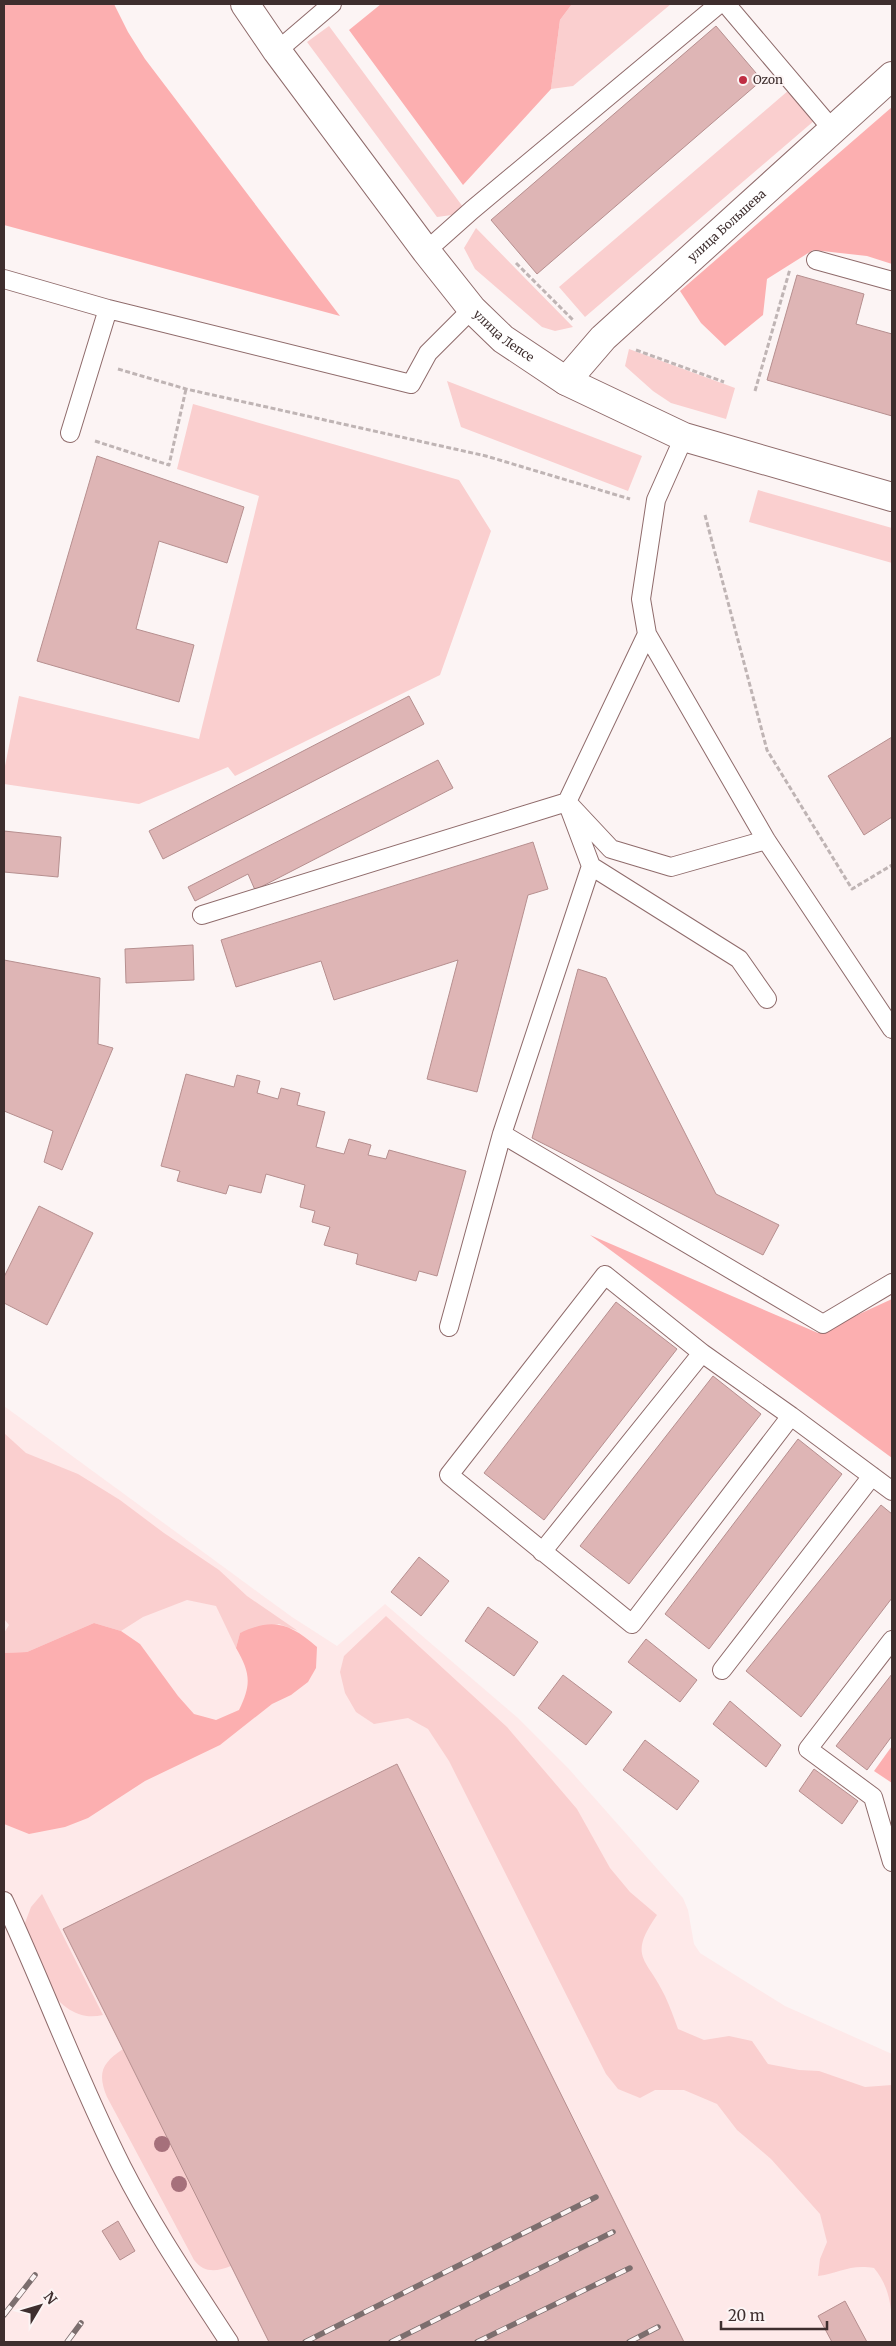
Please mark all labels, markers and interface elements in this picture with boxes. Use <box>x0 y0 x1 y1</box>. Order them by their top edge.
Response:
place label: Ozon <box>753 72 783 87</box>
marker: Ozon <box>737 74 749 86</box>
street label: улица Большева <box>684 186 769 264</box>
street label: улица Лепсе <box>470 306 537 365</box>
north arrow <box>15 2281 65 2331</box>
text: N <box>40 2288 61 2308</box>
scale bar <box>721 2298 827 2330</box>
text: 20 m <box>728 2306 765 2325</box>

